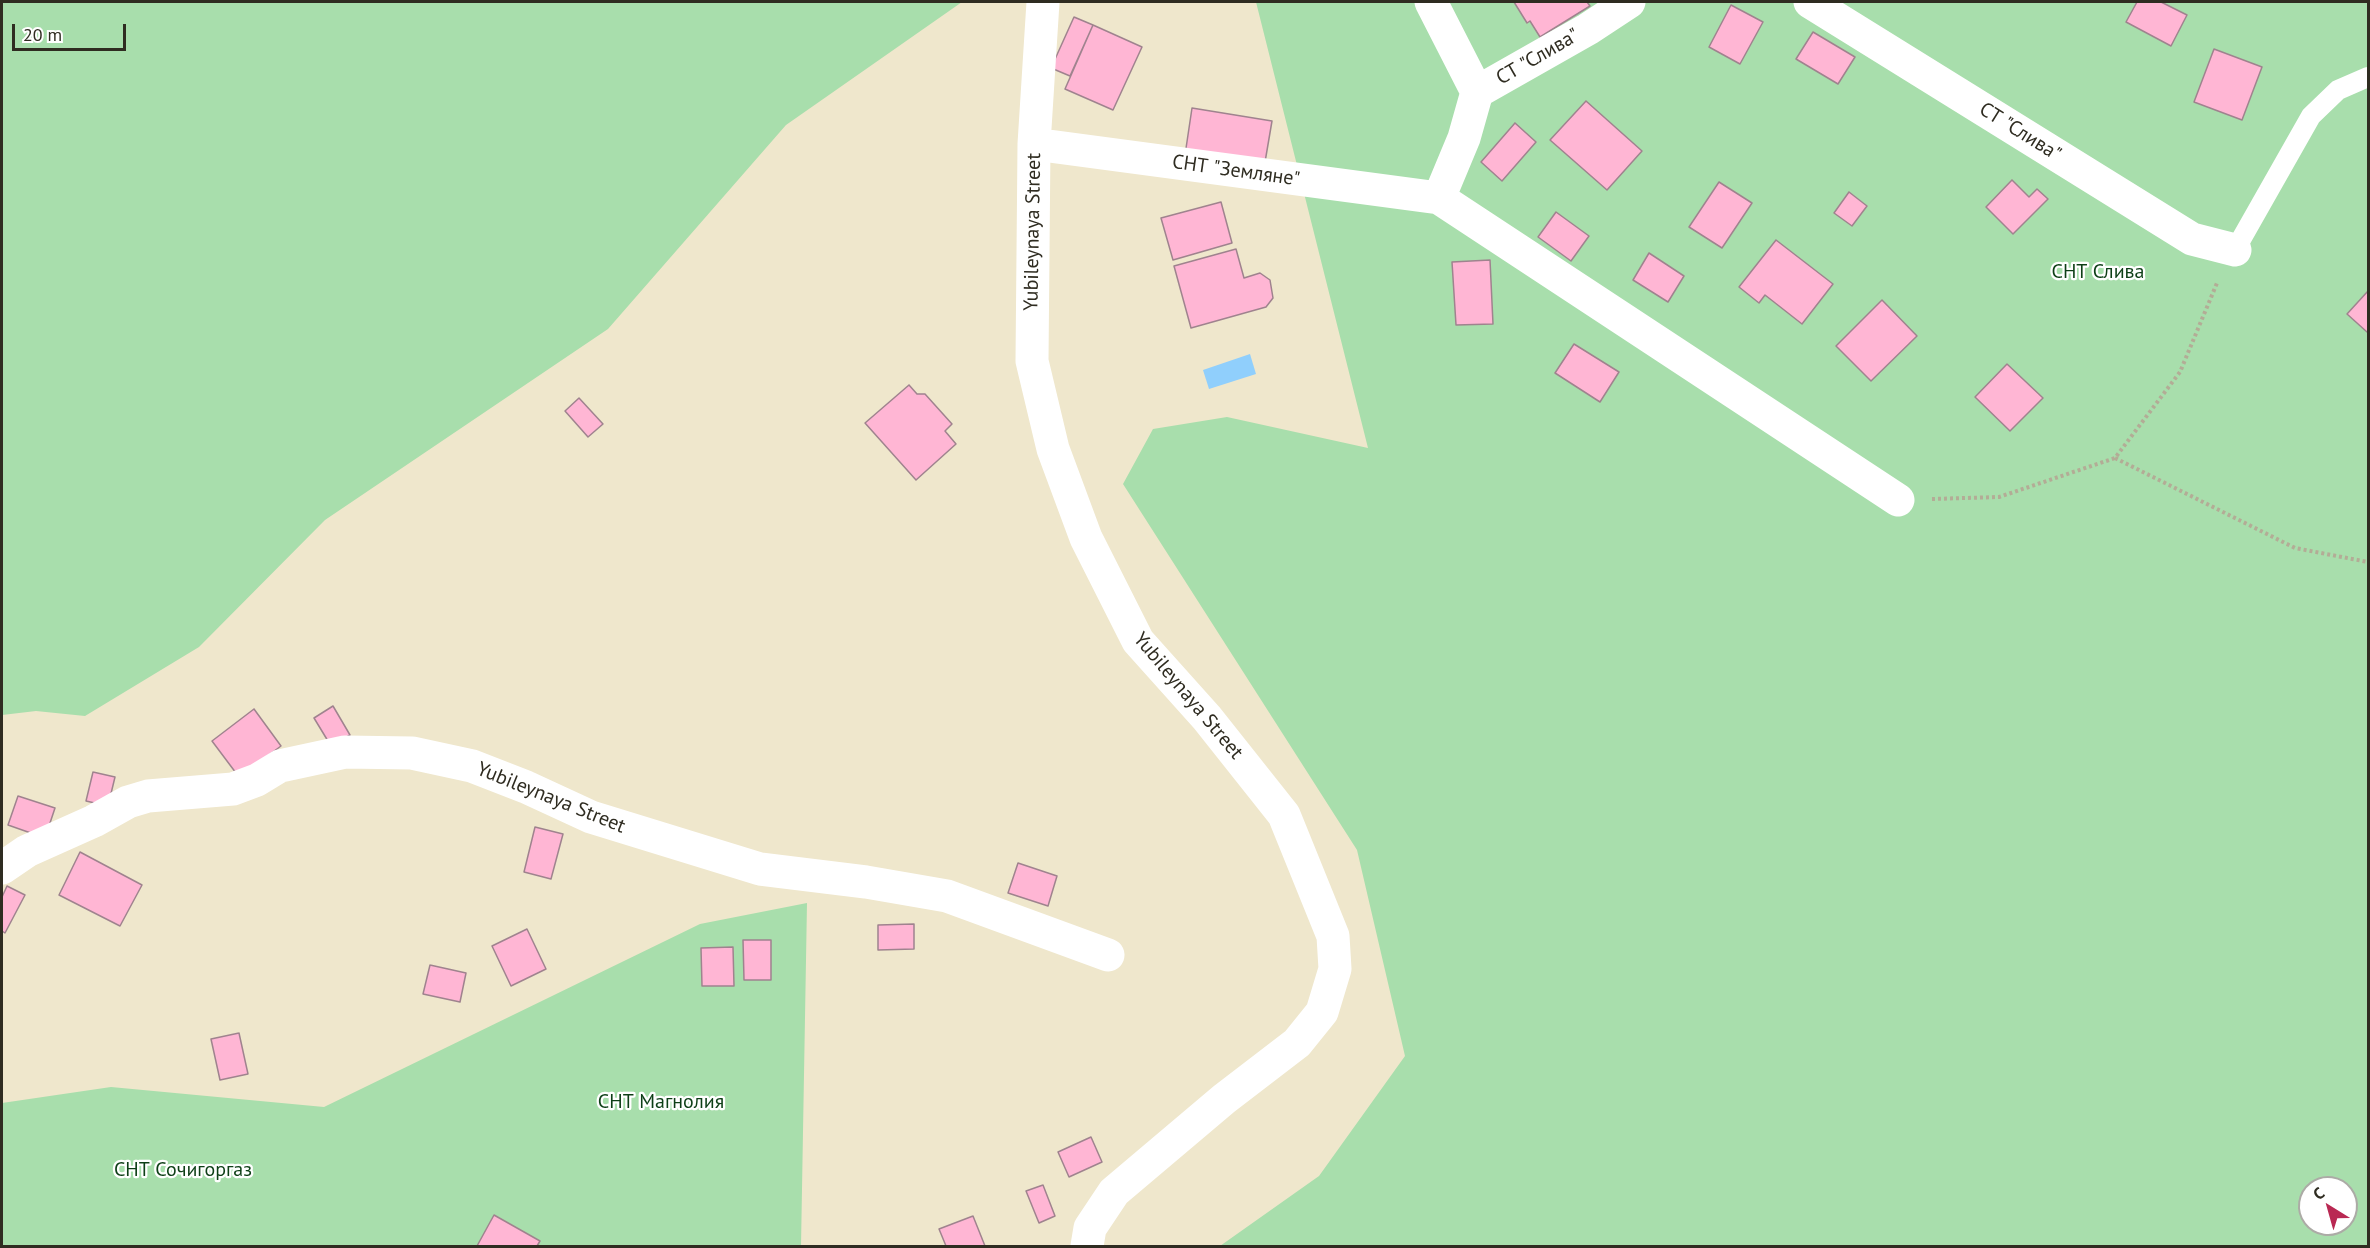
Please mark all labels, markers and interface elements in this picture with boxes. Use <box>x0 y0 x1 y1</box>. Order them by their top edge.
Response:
scale bar <box>15 12 129 50</box>
text: 20 m <box>23 23 62 46</box>
street label: СТ "Слива" <box>1492 24 1584 90</box>
street label: СТ "Слива" <box>1975 97 2065 167</box>
street label: СНТ "Земляне" <box>1171 150 1301 192</box>
street label: Yubileynaya Street <box>1020 153 1046 311</box>
park label: СНТ Слива <box>2052 260 2144 284</box>
street label: Yubileynaya Street <box>1128 628 1248 764</box>
street label: Yubileynaya Street <box>473 757 629 839</box>
park label: СНТ Магнолия <box>598 1090 724 1114</box>
park label: СНТ Сочигоргаз <box>114 1158 252 1182</box>
north arrow <box>2298 1176 2358 1236</box>
text: С <box>2309 1183 2328 1204</box>

